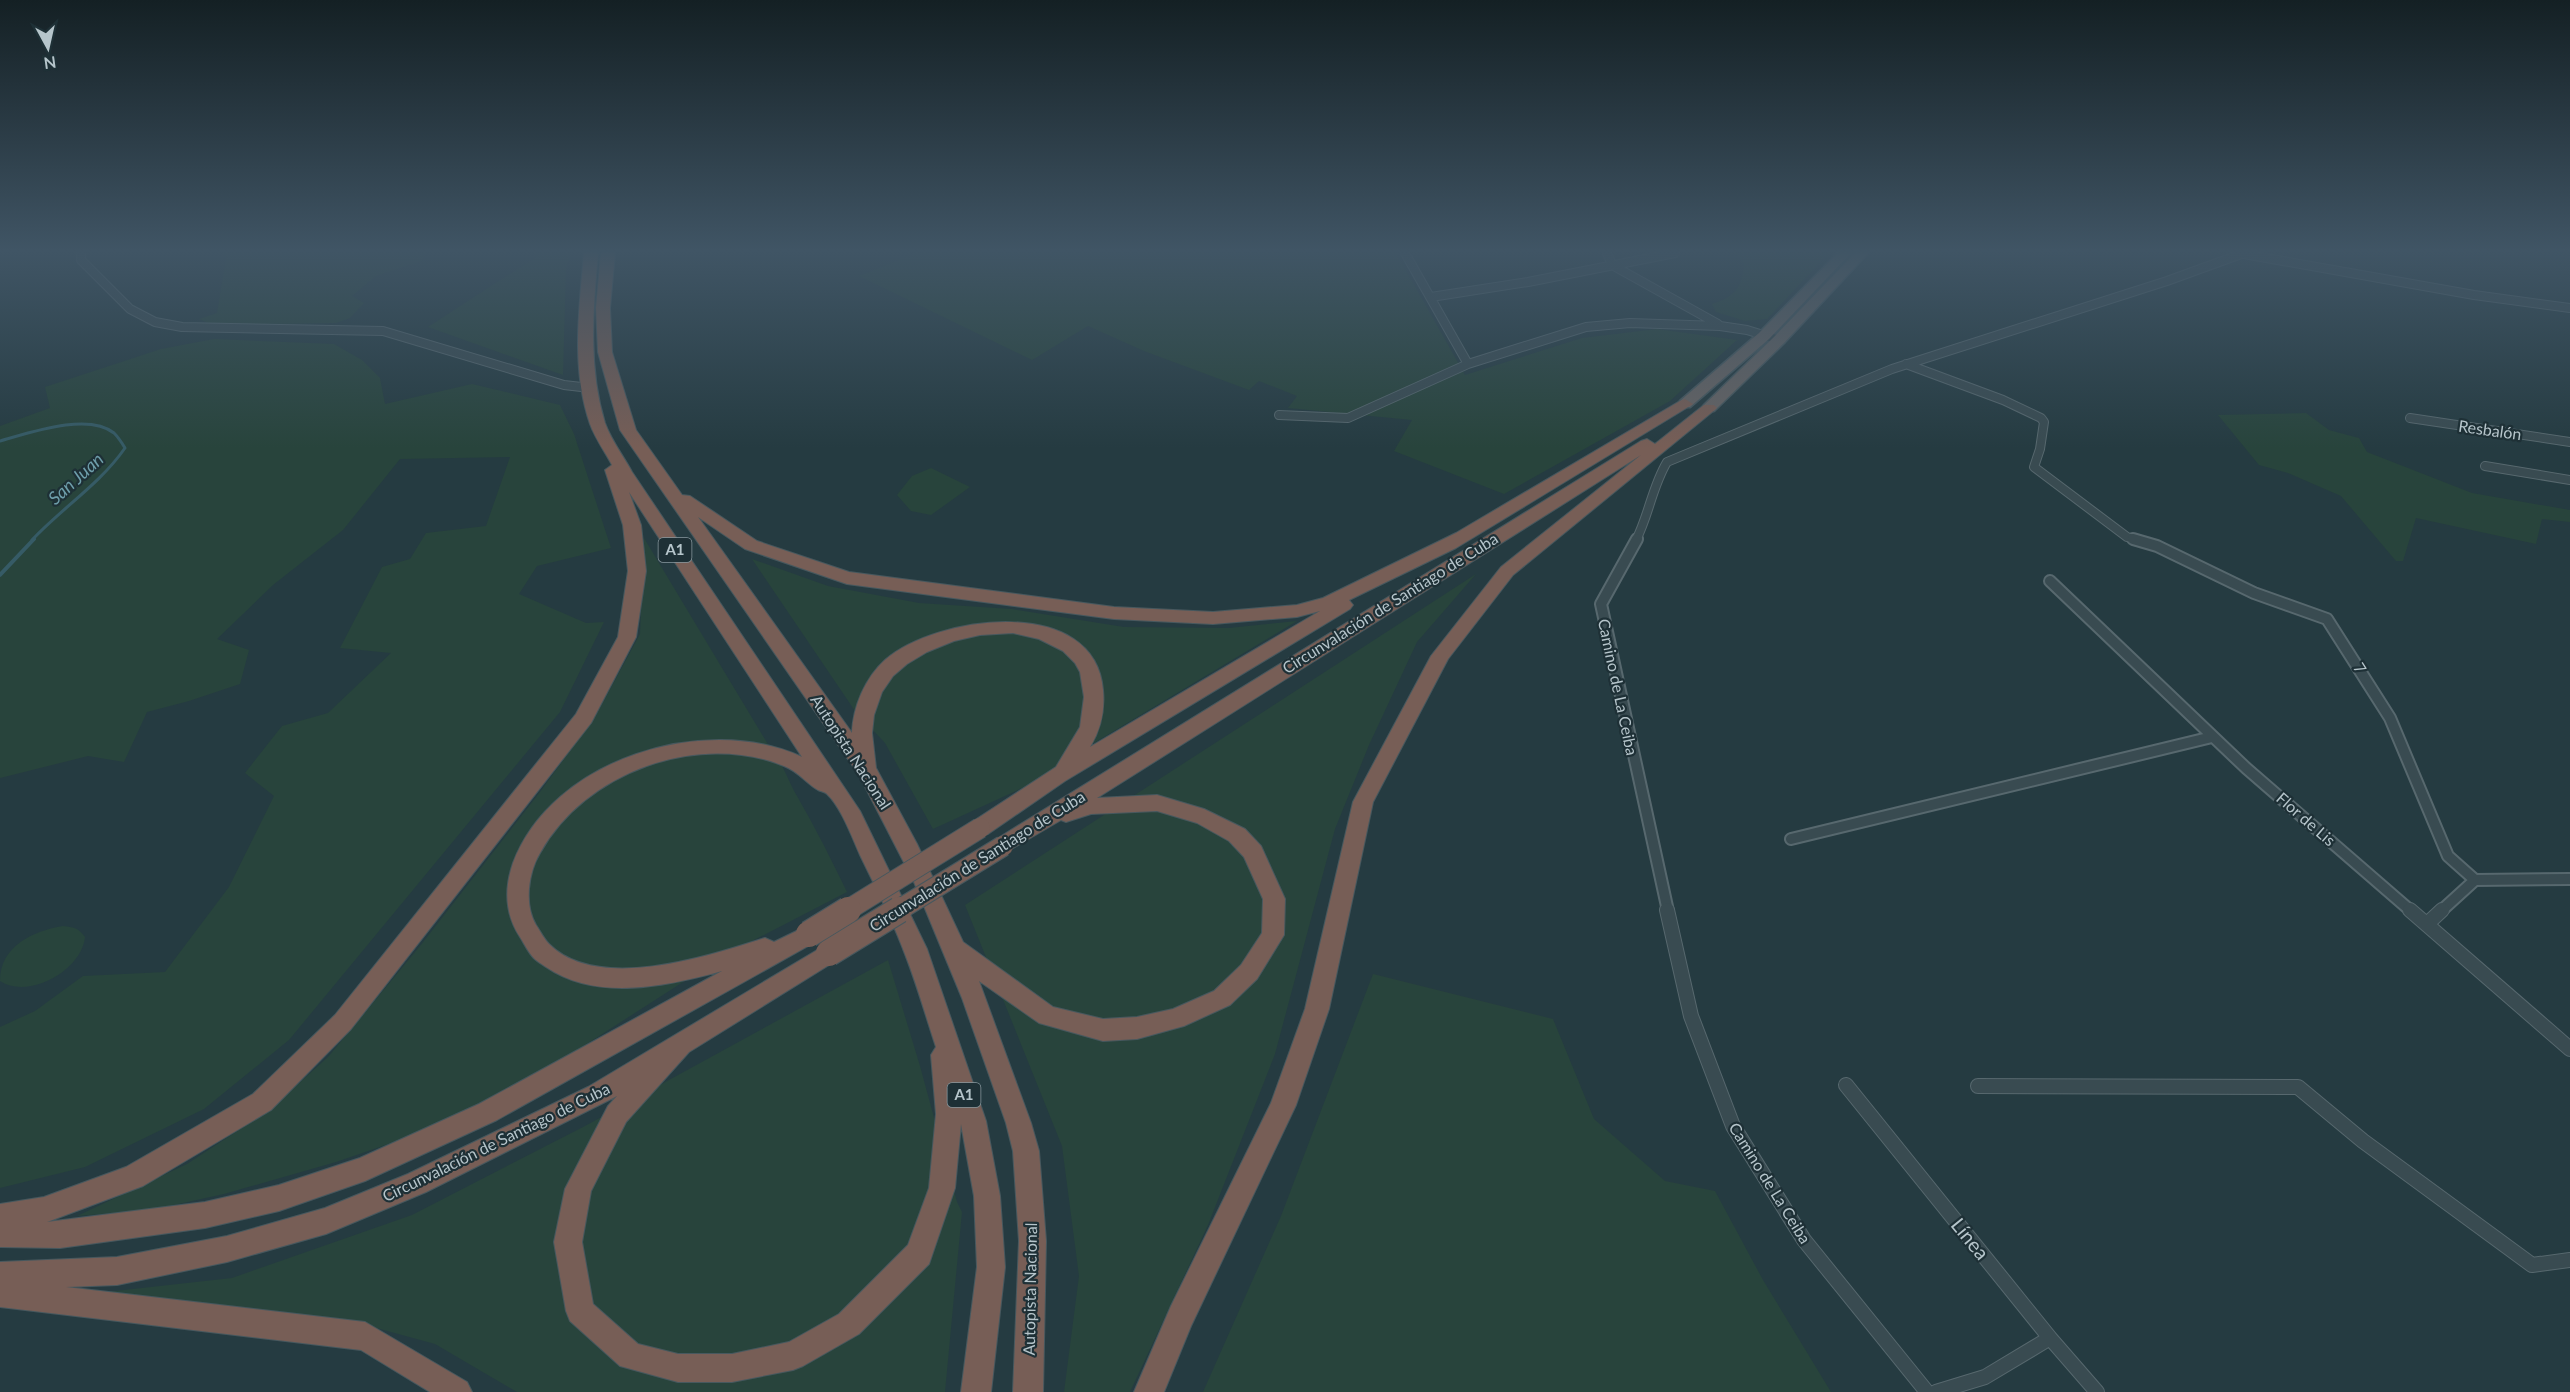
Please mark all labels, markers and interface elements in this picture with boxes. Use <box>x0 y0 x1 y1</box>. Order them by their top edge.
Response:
north arrow <box>18 18 78 78</box>
text: N <box>43 53 58 74</box>
street label: Resbalón <box>2457 416 2523 443</box>
water label: San Juan <box>43 448 108 509</box>
street label: Circunvalación de Santiago de Cuba <box>1278 528 1501 677</box>
road number: A1 <box>658 538 692 562</box>
street label: Camino de La Ceiba <box>1595 617 1642 757</box>
street label: 7 <box>2350 659 2371 677</box>
street label: Autopista Nacional <box>807 691 896 813</box>
street label: Circunvalación de Santiago de Cuba <box>865 786 1088 935</box>
street label: Flor de Lis <box>2273 788 2340 849</box>
street label: Circunvalación de Santiago de Cuba <box>379 1078 613 1205</box>
road number: A1 <box>948 1083 980 1107</box>
street label: Camino de La Ceiba <box>1725 1119 1815 1247</box>
street label: Línea <box>1947 1213 1995 1264</box>
street label: Autopista Nacional <box>1019 1222 1040 1356</box>

